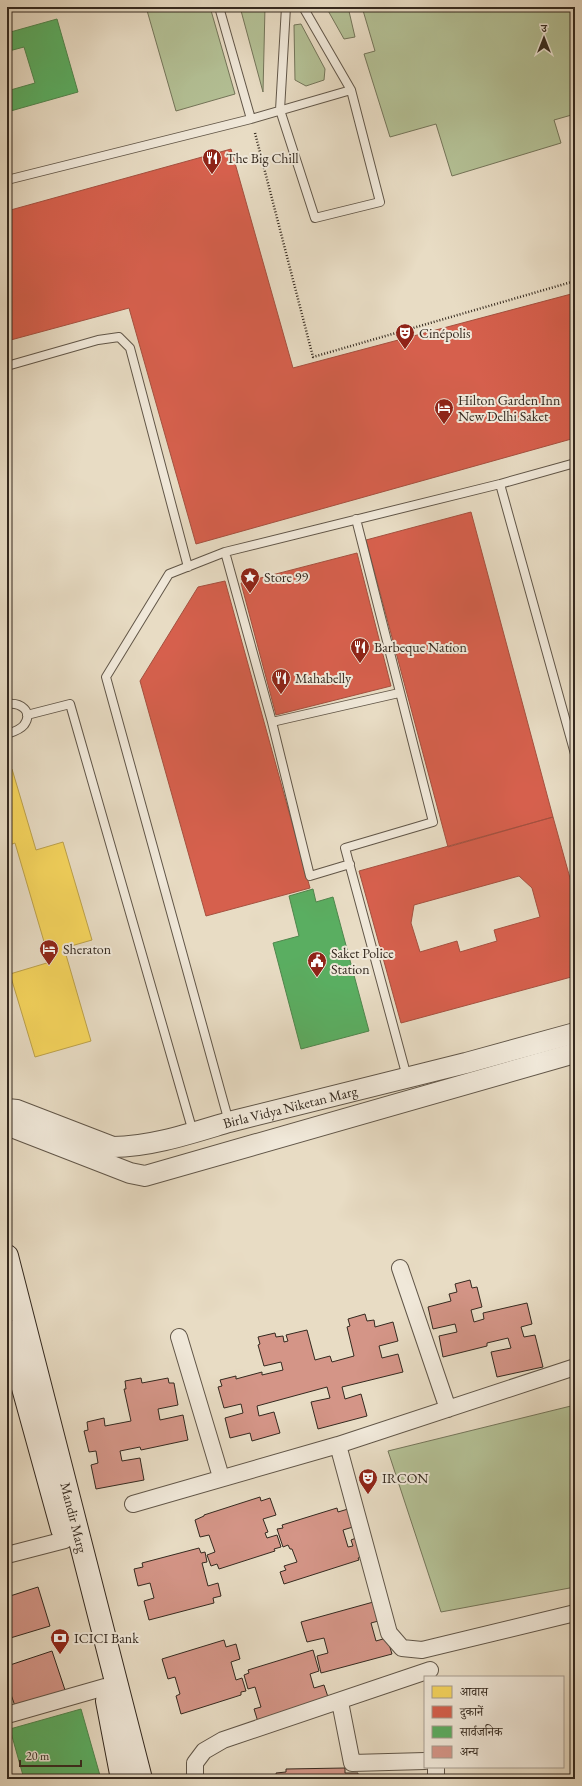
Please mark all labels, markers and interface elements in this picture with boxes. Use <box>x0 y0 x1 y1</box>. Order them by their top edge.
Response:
north arrow <box>524 18 564 58</box>
text: उ <box>540 21 548 35</box>
restaurant icon: The Big Chill <box>201 147 223 175</box>
place label: The Big Chill <box>226 149 299 167</box>
theatre icon: Cinépolis <box>394 322 416 350</box>
place label: Cinépolis <box>419 324 471 342</box>
place label: Hilton Garden Inn New Delhi Saket <box>458 391 561 425</box>
hotel icon: Hilton Garden Inn New Delhi Saket <box>433 397 455 425</box>
place icon: Store 99 <box>239 566 261 594</box>
place label: Store 99 <box>264 568 308 586</box>
restaurant icon: Barbeque Nation <box>349 636 371 664</box>
place label: Barbeque Nation <box>374 638 467 656</box>
restaurant icon: Mahabelly <box>270 667 292 695</box>
place label: Mahabelly <box>295 669 352 687</box>
hotel icon: Sheraton <box>38 938 60 966</box>
place label: Sheraton <box>63 940 112 958</box>
place label: Saket Police Station <box>331 944 394 978</box>
public building icon: Saket Police Station <box>306 950 328 978</box>
street label: Birla Vidya Niketan Marg <box>221 1081 360 1132</box>
theatre icon: IRCON <box>357 1467 379 1495</box>
place label: IRCON <box>382 1469 428 1487</box>
street label: Mandir Marg <box>56 1480 92 1556</box>
bank icon: ICICI Bank <box>49 1627 71 1655</box>
place label: ICICI Bank <box>74 1629 139 1647</box>
legend <box>424 1676 564 1768</box>
text: आवास <box>460 1684 489 1700</box>
text: दुकानें <box>459 1704 484 1720</box>
text: सार्वजनिक <box>459 1724 504 1740</box>
scale bar <box>20 1742 81 1768</box>
text: अन्य <box>460 1744 480 1760</box>
text: 20 m <box>26 1748 50 1764</box>

